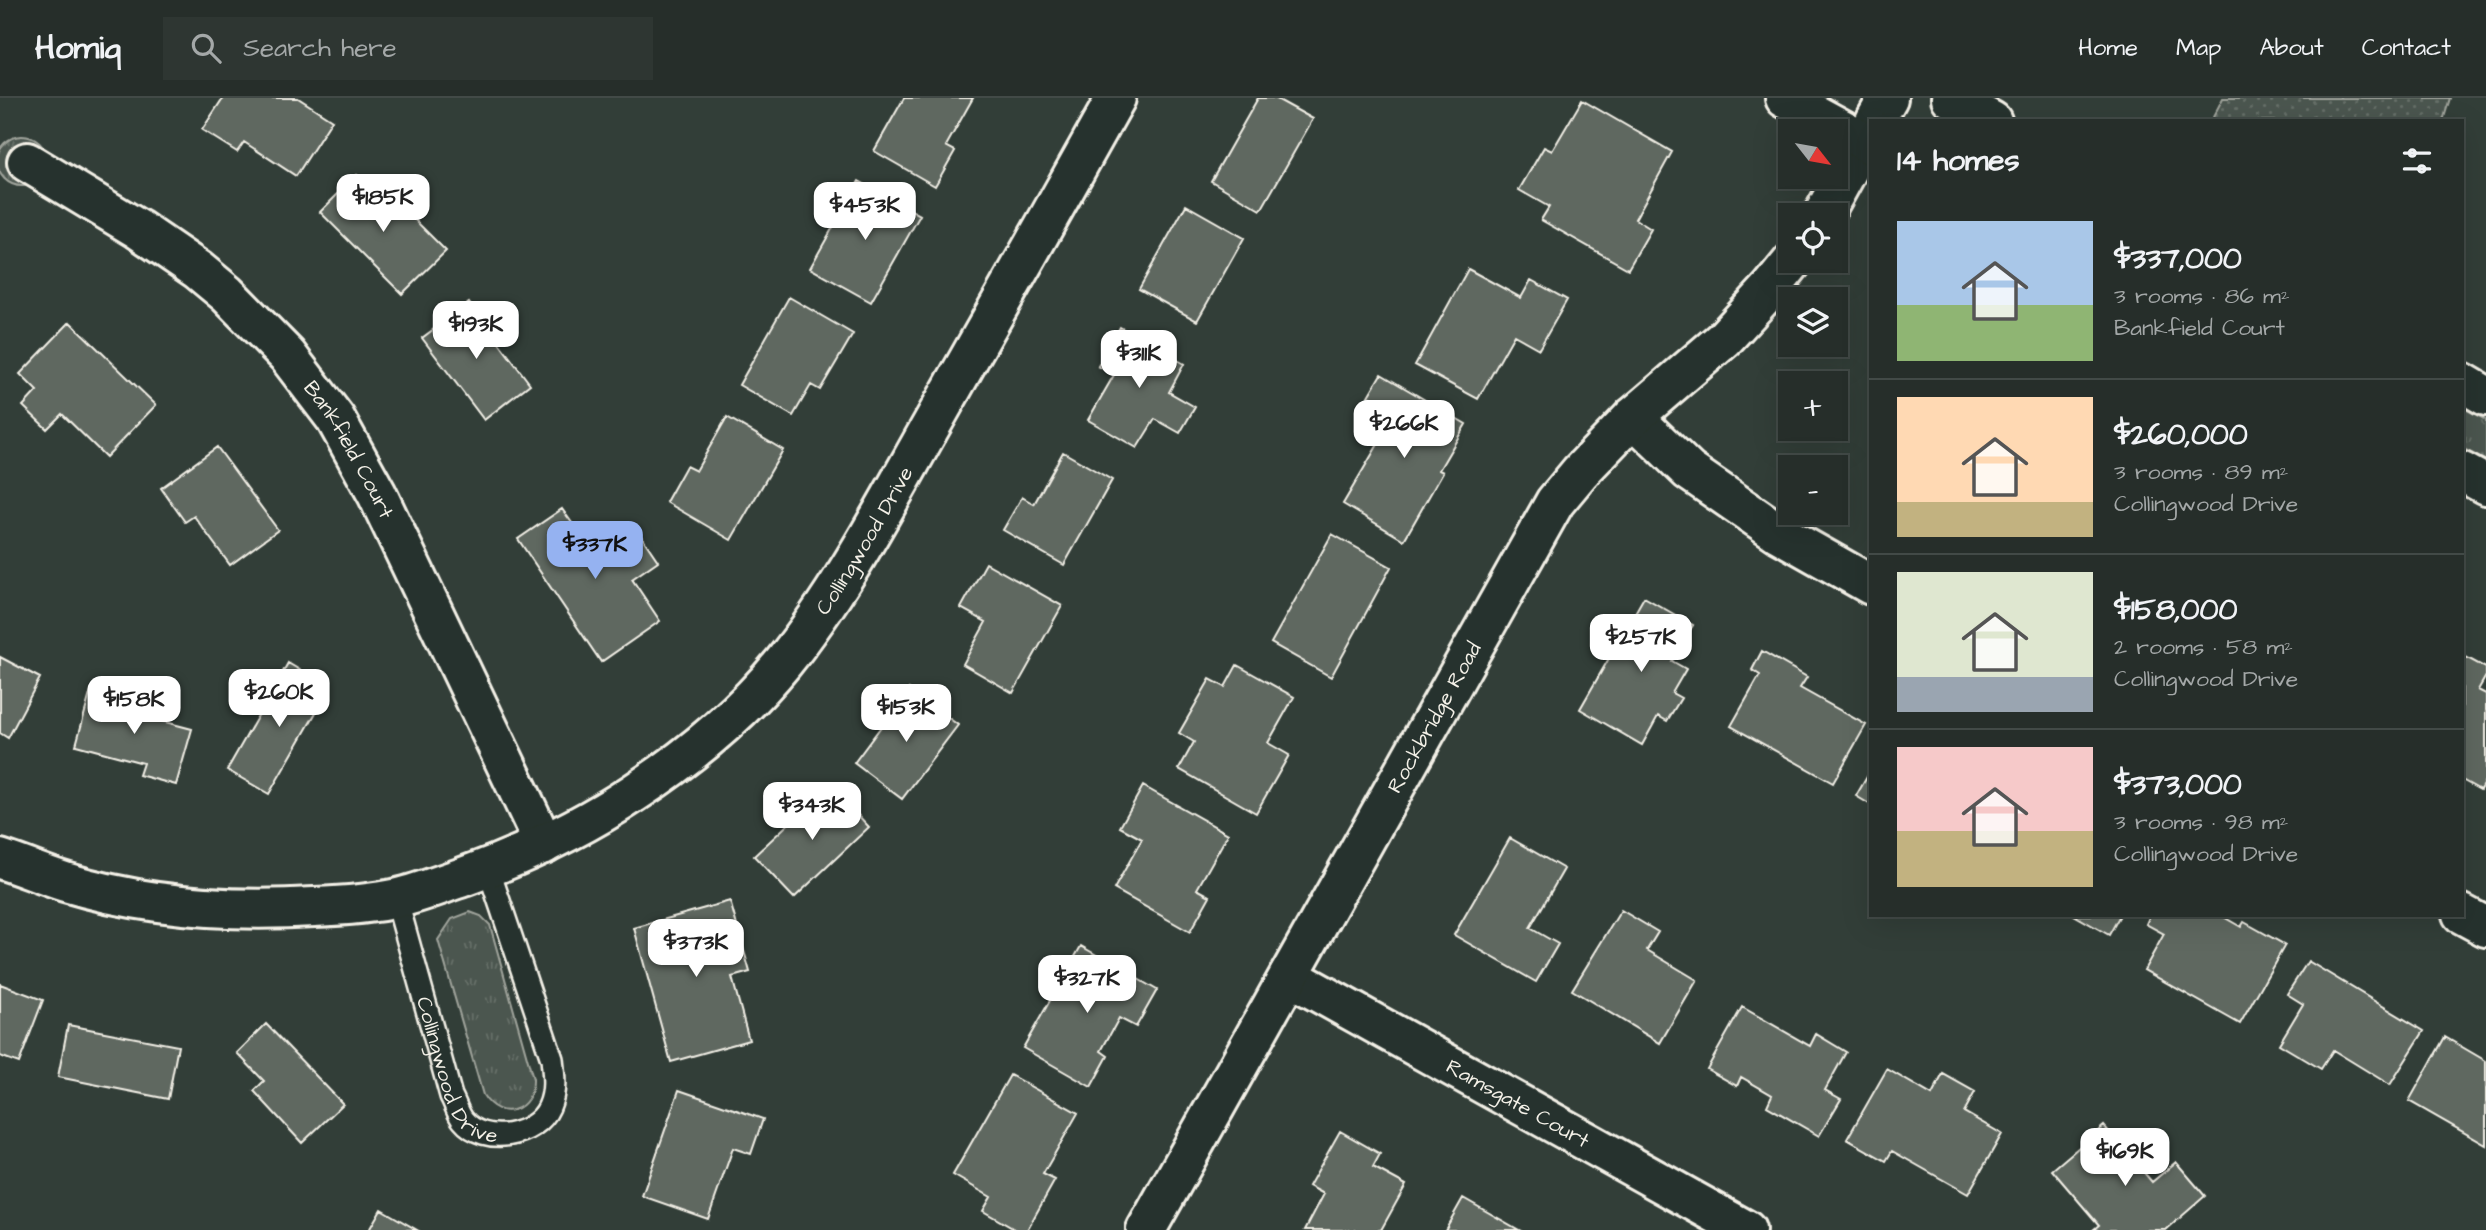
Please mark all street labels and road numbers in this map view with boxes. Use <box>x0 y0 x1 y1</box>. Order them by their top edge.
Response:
street label: Bankfield Court <box>297 375 401 524</box>
street label: Collingwood Drive <box>809 461 920 621</box>
street label: Rockbridge Road <box>1380 637 1489 798</box>
street label: Collingwood Drive <box>409 993 499 1150</box>
street label: Ramsgate Court <box>1441 1052 1595 1155</box>

